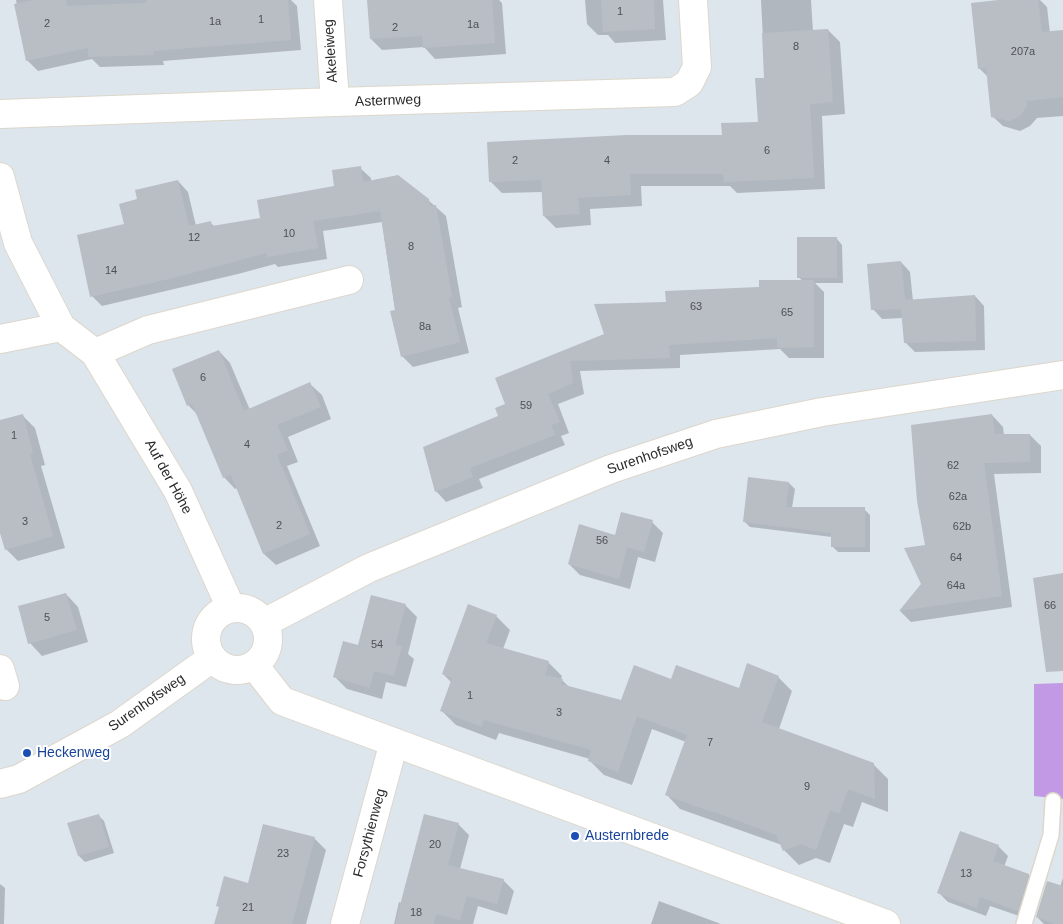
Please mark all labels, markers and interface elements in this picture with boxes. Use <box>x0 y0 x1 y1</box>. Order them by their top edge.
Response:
house number: 1 <box>617 5 623 19</box>
house number: 1 <box>258 13 264 27</box>
house number: 1a <box>209 15 221 29</box>
house number: 2 <box>44 17 50 31</box>
house number: 1a <box>467 18 479 32</box>
street label: Akeleiweg <box>320 19 342 83</box>
house number: 2 <box>392 21 398 35</box>
house number: 8 <box>793 40 799 54</box>
house number: 207a <box>1011 45 1035 59</box>
street label: Asternweg <box>355 91 421 111</box>
house number: 6 <box>764 144 770 158</box>
house number: 2 <box>512 154 518 168</box>
house number: 4 <box>604 154 610 168</box>
house number: 10 <box>283 227 295 241</box>
house number: 12 <box>188 231 200 245</box>
house number: 8 <box>408 240 414 254</box>
house number: 14 <box>105 264 117 278</box>
house number: 63 <box>690 300 702 314</box>
house number: 65 <box>781 306 793 320</box>
house number: 8a <box>419 320 431 334</box>
house number: 6 <box>200 371 206 385</box>
house number: 59 <box>520 399 532 413</box>
house number: 1 <box>11 429 17 443</box>
street label: Surenhofsweg <box>605 433 695 479</box>
street label: Auf der Höhe <box>141 437 195 517</box>
house number: 4 <box>244 438 250 452</box>
house number: 62 <box>947 459 959 473</box>
house number: 62a <box>949 490 967 504</box>
house number: 3 <box>22 515 28 529</box>
house number: 2 <box>276 519 282 533</box>
house number: 62b <box>953 520 971 534</box>
house number: 56 <box>596 534 608 548</box>
house number: 64 <box>950 551 962 565</box>
house number: 64a <box>947 579 965 593</box>
house number: 66 <box>1044 599 1056 613</box>
house number: 5 <box>44 611 50 625</box>
house number: 54 <box>371 638 383 652</box>
street label: Surenhofsweg <box>106 670 188 736</box>
house number: 1 <box>467 689 473 703</box>
house number: 3 <box>556 706 562 720</box>
house number: 7 <box>707 736 713 750</box>
place label: Heckenweg <box>37 745 110 761</box>
marker: Heckenweg <box>21 747 33 759</box>
house number: 9 <box>804 780 810 794</box>
street label: Forsythienweg <box>350 787 390 879</box>
place label: Austernbrede <box>585 828 669 844</box>
marker: Austernbrede <box>569 830 581 842</box>
house number: 20 <box>429 838 441 852</box>
house number: 23 <box>277 847 289 861</box>
house number: 13 <box>960 867 972 881</box>
house number: 21 <box>242 901 254 915</box>
house number: 18 <box>410 906 422 920</box>

